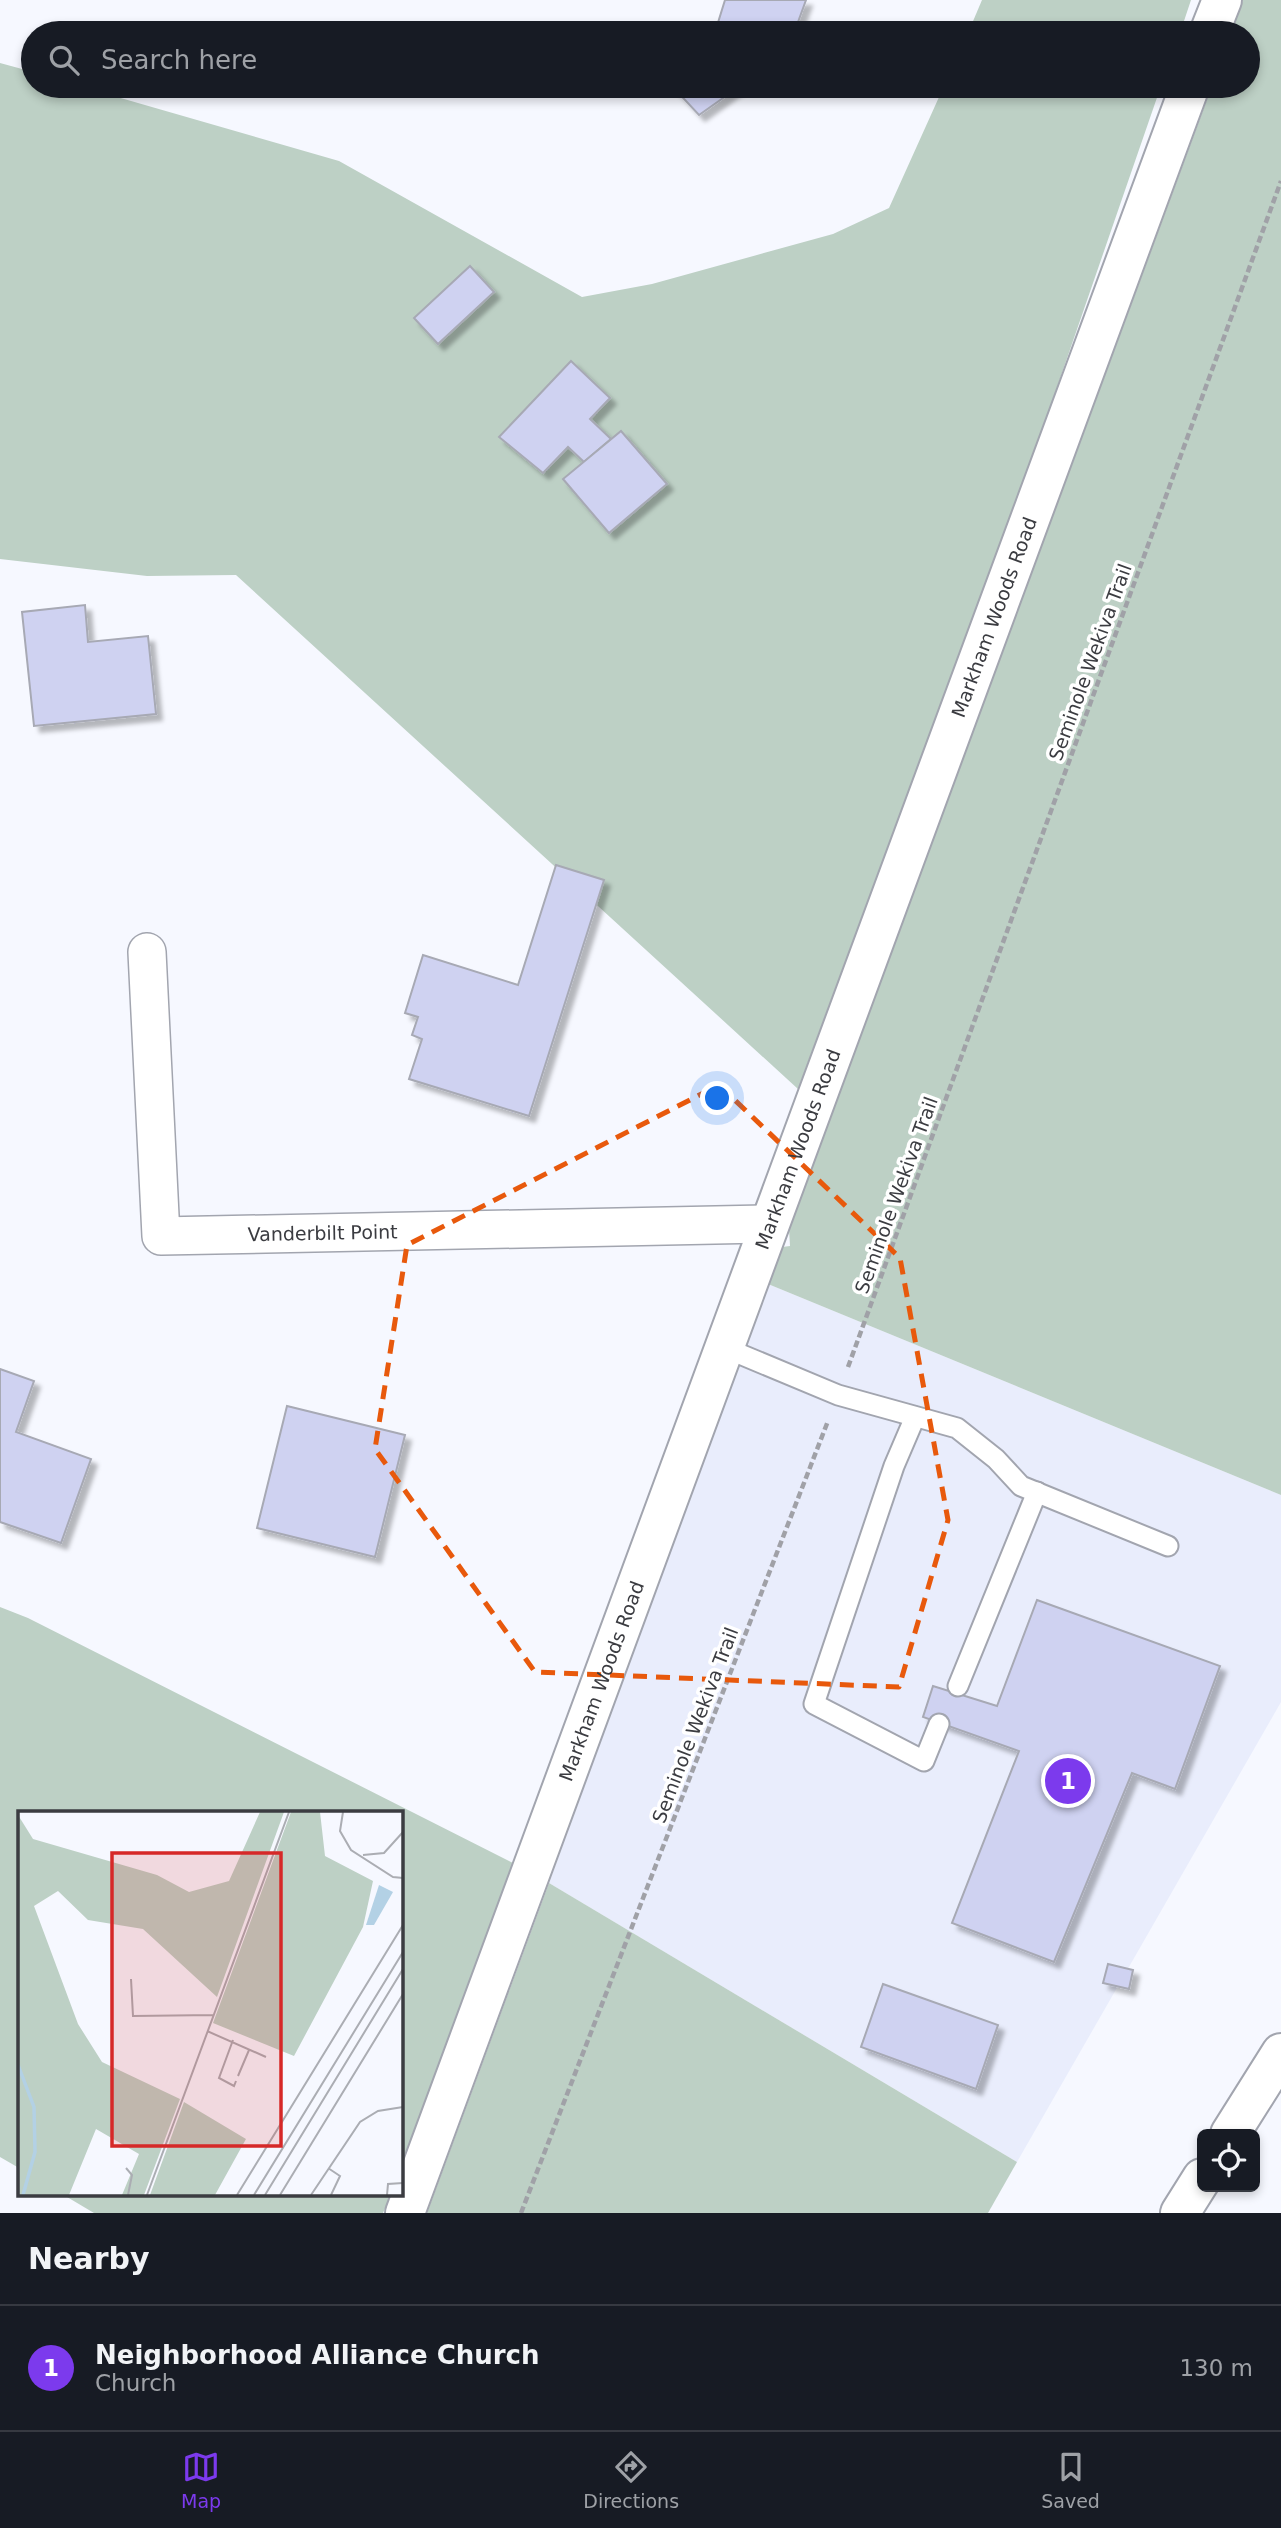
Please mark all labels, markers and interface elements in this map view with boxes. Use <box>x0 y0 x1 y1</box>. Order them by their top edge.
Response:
search box <box>21 21 1260 98</box>
icon: search <box>45 41 83 79</box>
text: Search here <box>101 45 257 75</box>
street label: Markham Woods Road <box>947 514 1041 720</box>
street label: Seminole Wekiva Trail <box>1044 561 1136 763</box>
street label: Markham Woods Road <box>751 1046 845 1252</box>
your location <box>700 1081 734 1115</box>
street label: Seminole Wekiva Trail <box>850 1094 942 1296</box>
street label: Vanderbilt Point <box>247 1220 398 1245</box>
street label: Markham Woods Road <box>554 1578 648 1784</box>
street label: Seminole Wekiva Trail <box>648 1624 742 1826</box>
pin: 1 <box>1045 1755 1091 1807</box>
inset map <box>18 1811 402 2196</box>
map controls <box>1197 2129 1260 2192</box>
button: locate <box>1197 2129 1260 2192</box>
text: Nearby <box>28 2241 150 2276</box>
text: Neighborhood Alliance Church <box>95 2340 539 2370</box>
text: 1 <box>43 2355 59 2381</box>
text: 130 m <box>1179 2355 1253 2381</box>
text: Church <box>95 2370 176 2396</box>
tab: Map <box>181 2448 221 2512</box>
tab: Directions <box>583 2448 679 2512</box>
tab: Saved <box>1041 2448 1100 2512</box>

